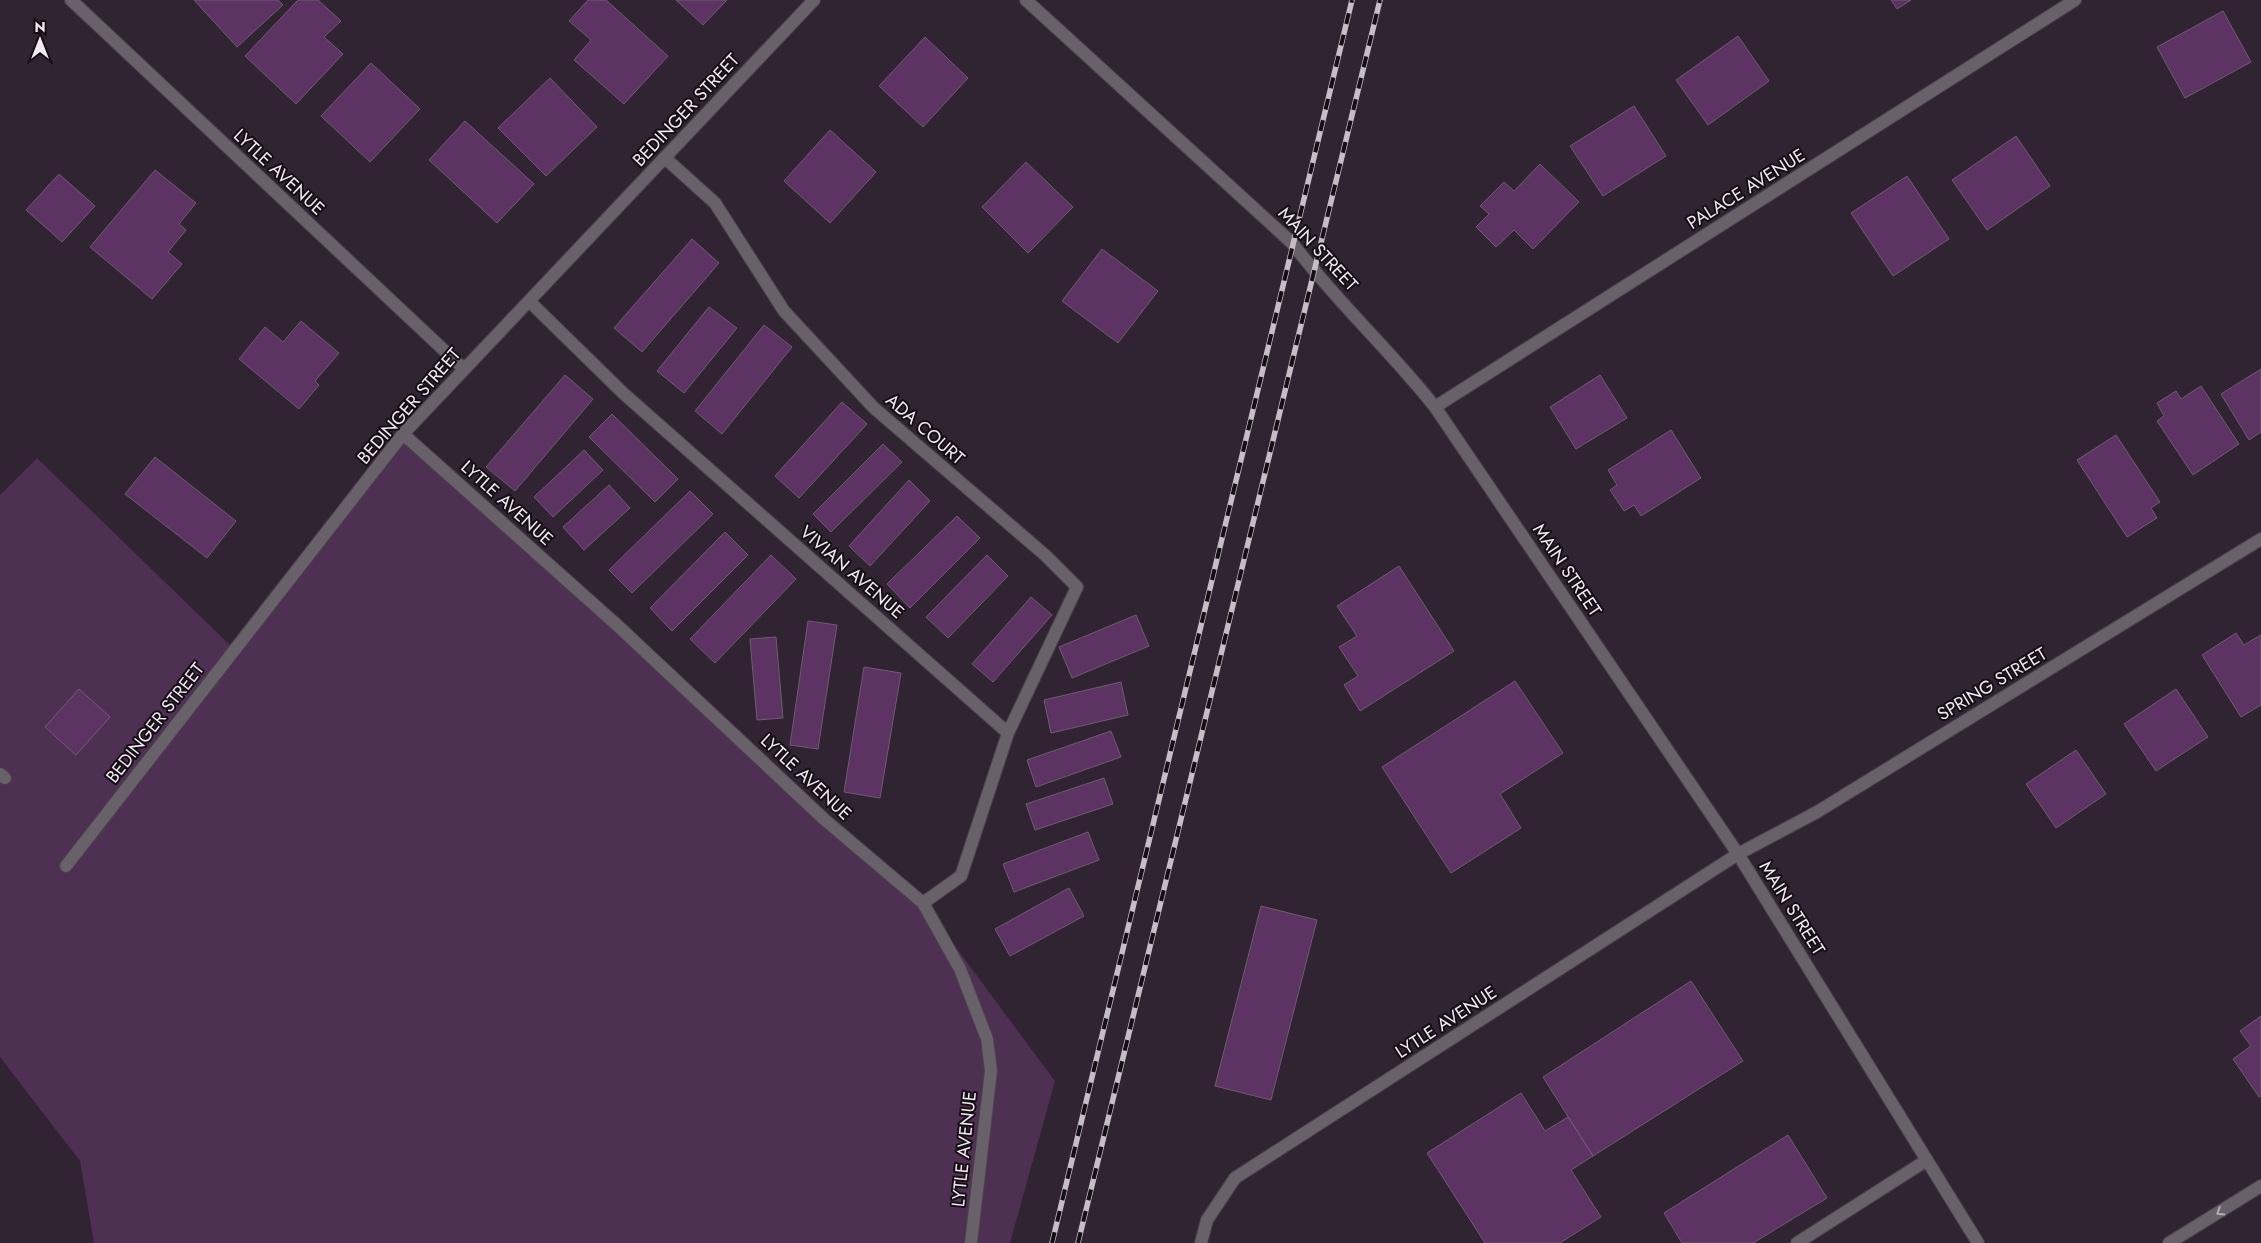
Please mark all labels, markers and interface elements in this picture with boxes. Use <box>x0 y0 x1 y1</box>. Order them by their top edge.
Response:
north arrow <box>15 15 65 65</box>
text: N <box>34 17 46 37</box>
street label: BEDINGER STREET <box>627 47 746 172</box>
street label: LYTLE AVENUE <box>228 123 330 221</box>
street label: PALACE AVENUE <box>1682 142 1810 236</box>
street label: MAIN STREET <box>1272 201 1364 297</box>
street label: BEDINGER STREET <box>351 342 467 470</box>
street label: ADA COURT <box>880 387 971 471</box>
street label: LYTLE AVENUE <box>455 454 559 552</box>
street label: MAIN STREET <box>1526 518 1608 622</box>
street label: VIVIAN AVENUE <box>794 519 910 625</box>
street label: SPRING STREET <box>1932 641 2052 727</box>
street label: BEDINGER STREET <box>100 657 211 789</box>
street label: LYTLE AVENUE <box>755 728 857 826</box>
street label: MAIN STREET <box>1753 856 1832 961</box>
street label: LYTLE AVENUE <box>1390 979 1502 1065</box>
street label: LYTLE AVENUE <box>945 1090 983 1208</box>
one-way arrow <box>2216 1205 2225 1215</box>

